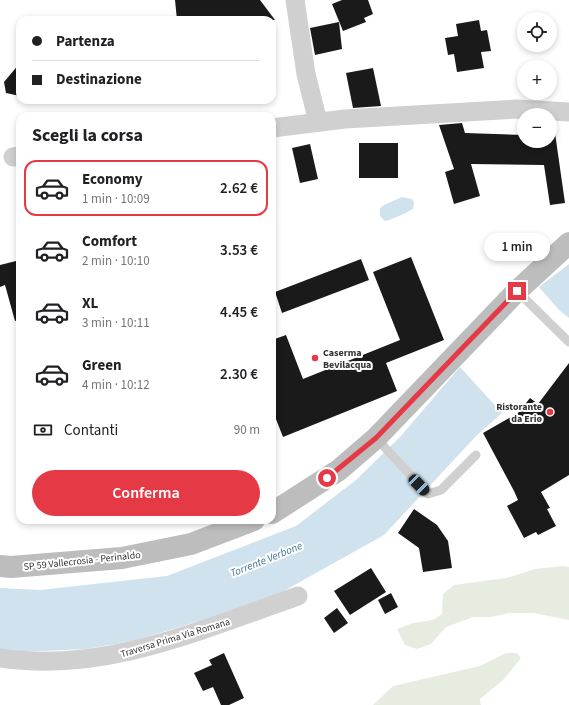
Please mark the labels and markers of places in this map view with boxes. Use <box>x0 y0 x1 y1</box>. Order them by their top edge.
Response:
place label: Caserma Bevilacqua <box>323 346 371 372</box>
marker: Caserma Bevilacqua <box>310 353 320 363</box>
place label: Ristorante da Erio <box>496 400 542 426</box>
marker: Ristorante da Erio <box>545 407 555 417</box>

